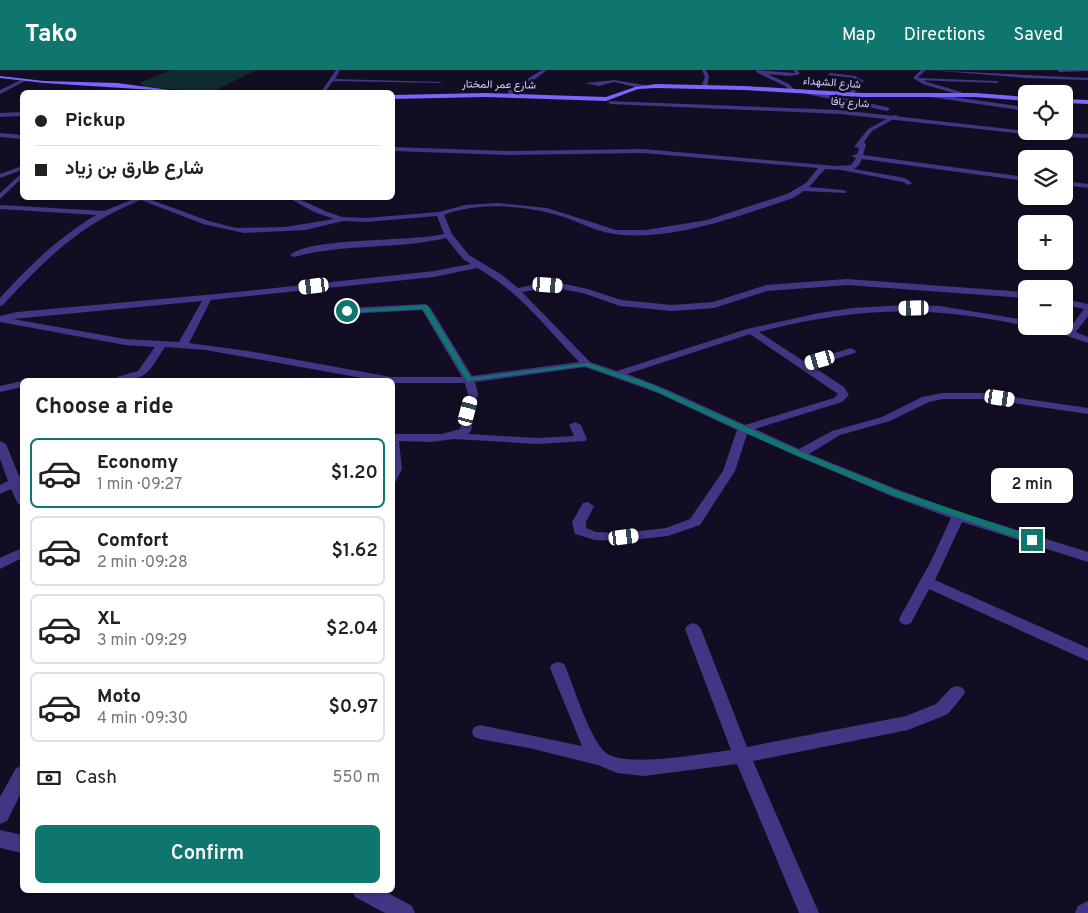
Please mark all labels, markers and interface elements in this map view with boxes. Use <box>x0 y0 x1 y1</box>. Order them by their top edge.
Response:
text: Tako <box>25 20 78 50</box>
text: Map <box>842 24 876 47</box>
text: Directions <box>904 24 986 47</box>
text: Saved <box>1014 24 1063 47</box>
street label: شارع الشهداء <box>803 74 862 92</box>
street label: شارع عمر المختار <box>461 77 536 93</box>
map controls <box>1018 85 1073 335</box>
button: locate <box>1018 85 1073 140</box>
street label: شارع يافا <box>830 95 870 111</box>
text: Pickup <box>65 109 125 133</box>
button: layers <box>1018 150 1073 205</box>
text: شارع طارق بن زياد <box>65 157 204 181</box>
button: + <box>1018 215 1073 270</box>
car <box>532 276 563 294</box>
car <box>298 277 329 295</box>
button: − <box>1018 280 1073 335</box>
route start <box>336 300 358 322</box>
car <box>898 300 929 316</box>
car <box>803 349 836 371</box>
car <box>984 388 1015 408</box>
text: Choose a ride <box>35 394 173 421</box>
car <box>456 395 479 427</box>
icon: car <box>37 451 82 496</box>
text: Economy <box>97 451 178 475</box>
text: $1.20 <box>331 461 378 485</box>
callout: 2 min <box>991 468 1073 502</box>
text: 1 min · 09:27 <box>97 475 182 495</box>
text: 2 min <box>1011 475 1053 495</box>
car <box>608 528 639 546</box>
icon: car <box>37 529 82 574</box>
text: Comfort <box>97 529 169 553</box>
route end <box>1021 529 1043 551</box>
text: $1.62 <box>331 539 378 563</box>
text: 2 min · 09:28 <box>97 553 188 573</box>
icon: car <box>37 607 82 652</box>
text: XL <box>97 607 120 631</box>
text: $2.04 <box>326 617 378 641</box>
text: 3 min · 09:29 <box>97 631 187 651</box>
icon: car <box>37 685 82 730</box>
text: Moto <box>97 685 141 709</box>
text: $0.97 <box>328 695 378 719</box>
text: 4 min · 09:30 <box>97 709 188 729</box>
icon: cash <box>35 764 63 792</box>
text: Cash <box>75 766 117 790</box>
text: 550 m <box>333 768 380 788</box>
button: Confirm <box>35 825 380 883</box>

